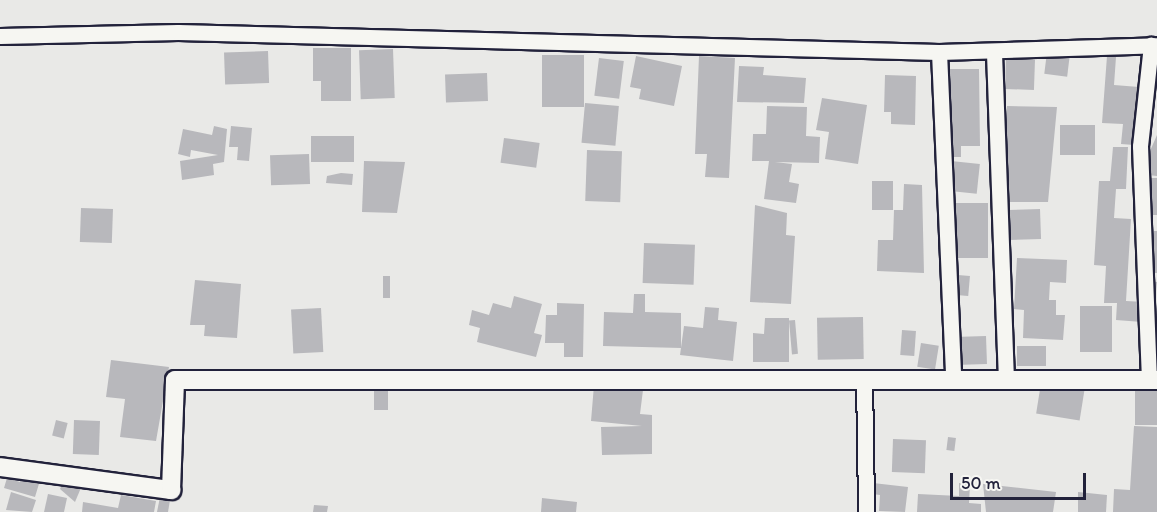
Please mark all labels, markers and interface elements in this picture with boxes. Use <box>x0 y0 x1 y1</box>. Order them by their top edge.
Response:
scale bar <box>953 461 1090 499</box>
text: 50 m <box>961 472 1001 494</box>

